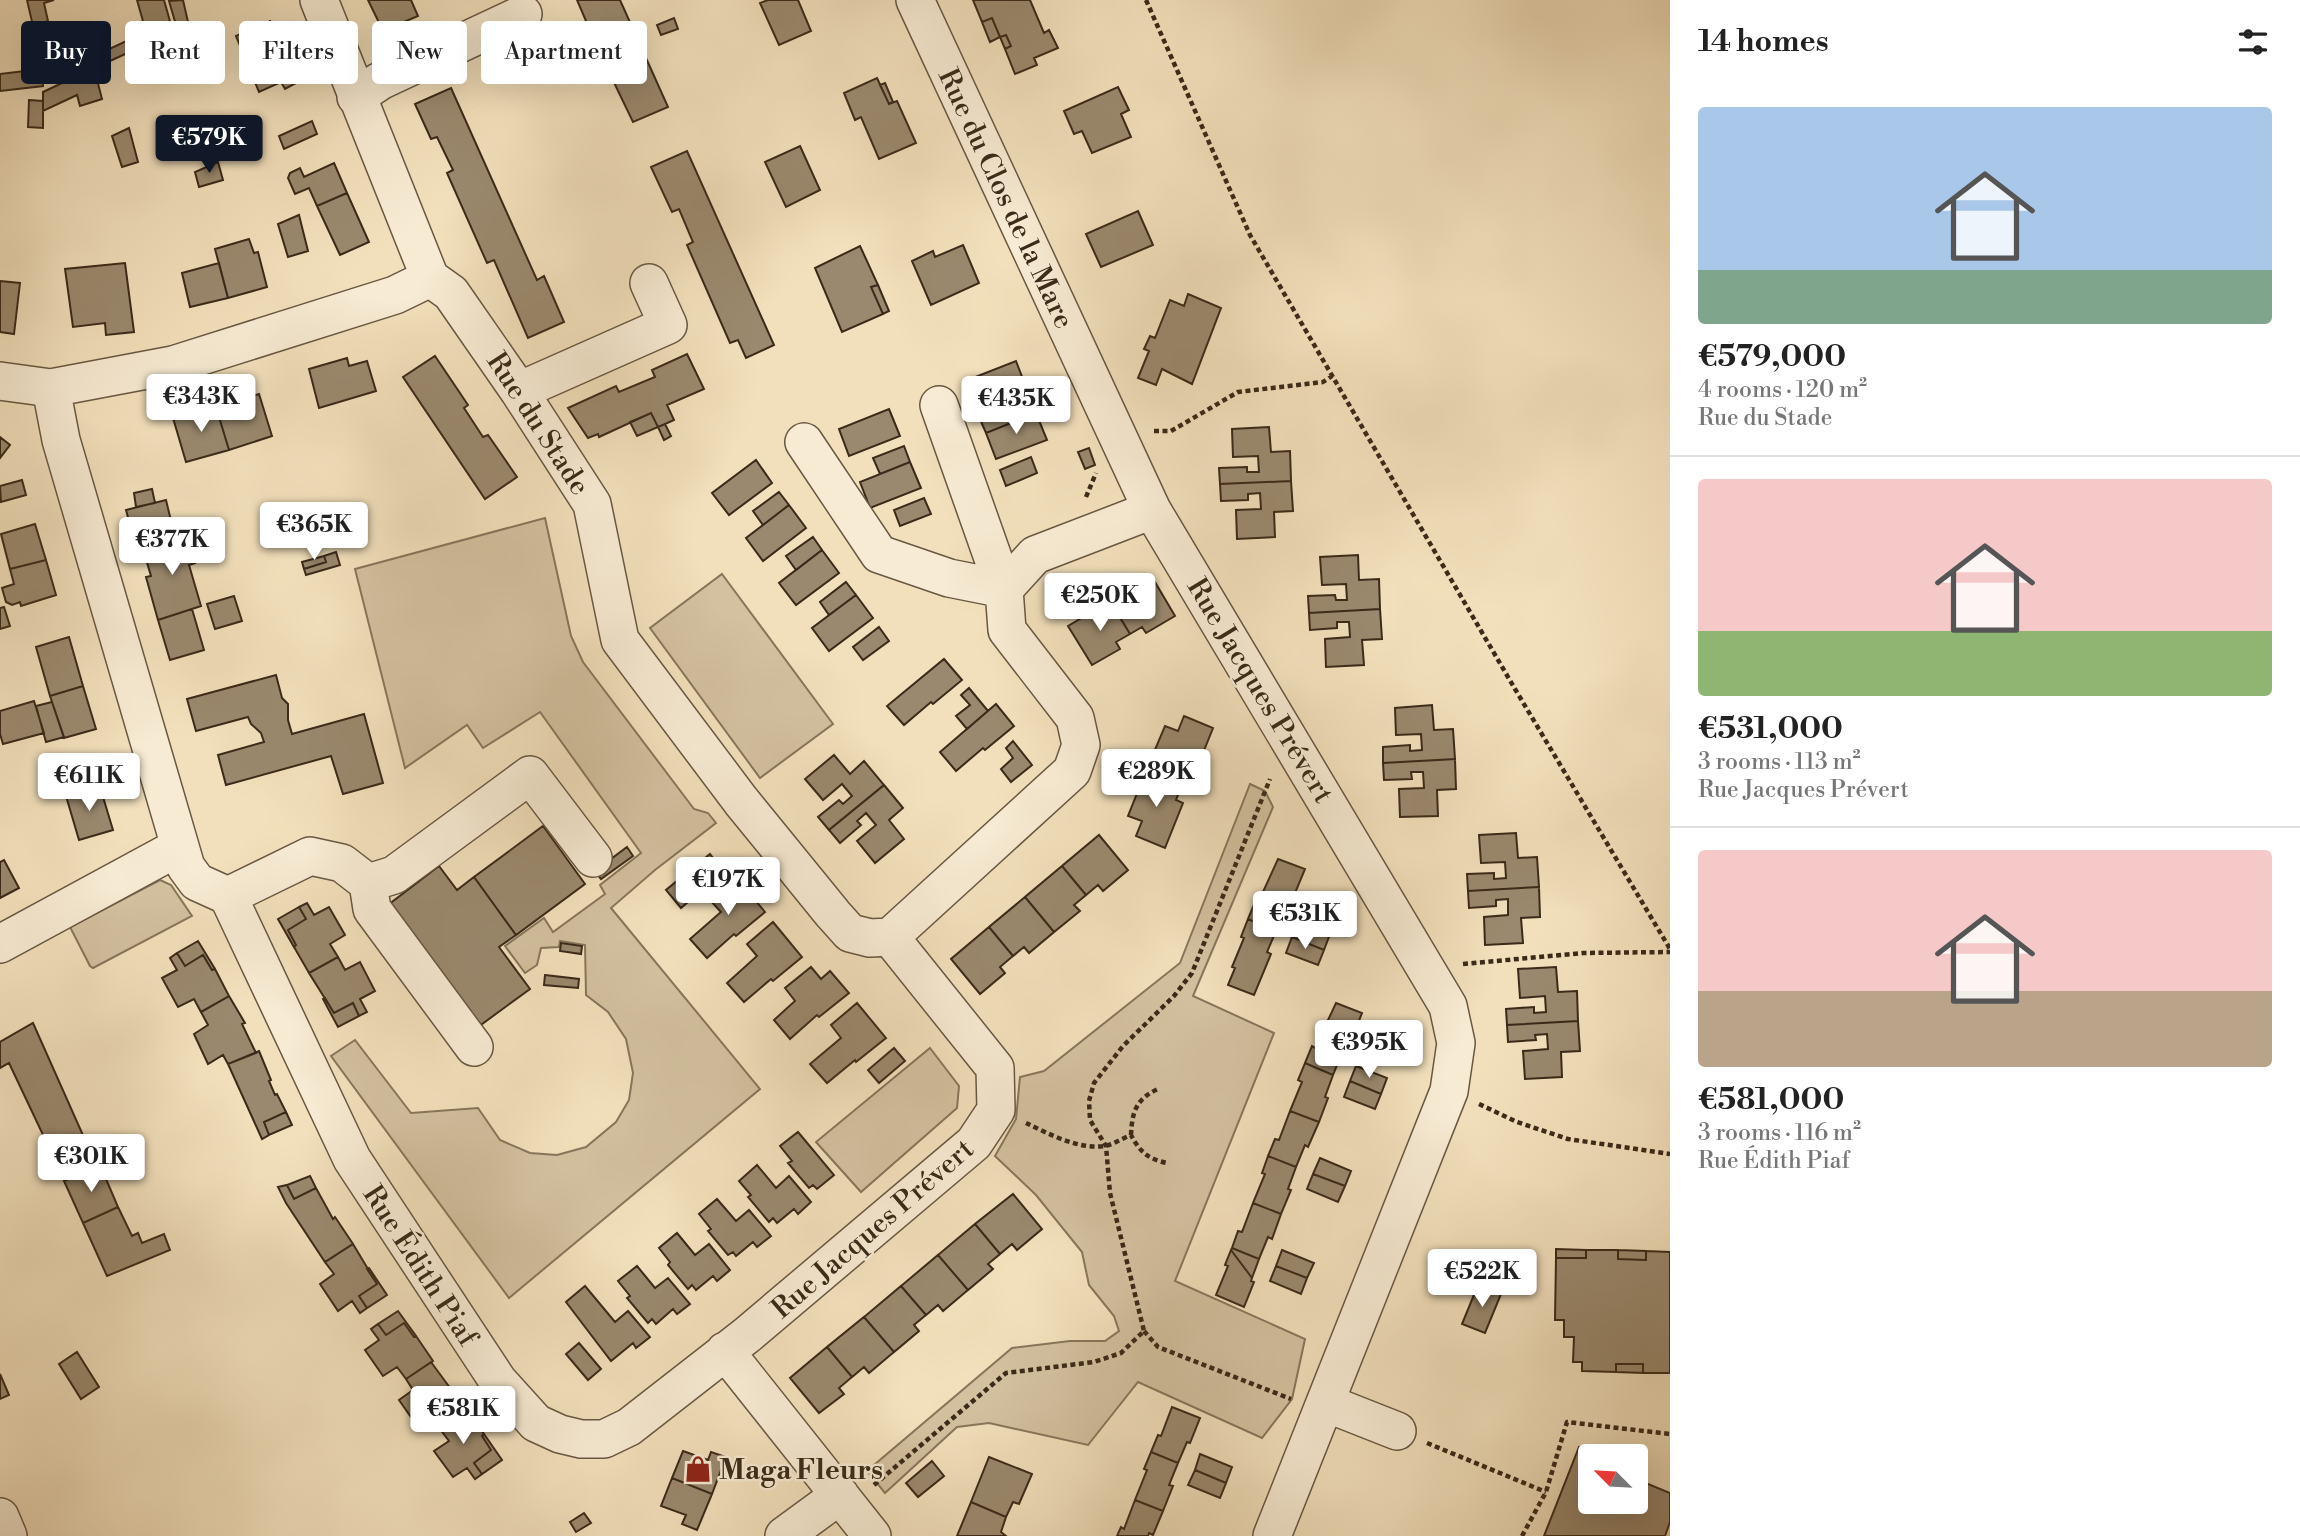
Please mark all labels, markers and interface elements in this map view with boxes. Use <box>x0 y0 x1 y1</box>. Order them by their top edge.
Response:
chip: Buy <box>21 21 111 84</box>
chip: Rent <box>125 21 225 84</box>
chip: Filters <box>239 21 358 84</box>
chip: New <box>372 21 467 84</box>
chip: Apartment <box>481 21 647 84</box>
text: 14 homes <box>1698 23 1829 61</box>
icon: filters <box>2234 23 2272 61</box>
street label: Rue du Clos de la Mare <box>930 63 1081 334</box>
pin: €579K <box>160 116 258 175</box>
text: €579K <box>172 124 246 152</box>
icon: home <box>1922 153 2048 279</box>
text: €579,000 <box>1698 338 1846 376</box>
street label: Rue du Stade <box>479 346 597 502</box>
pin: €343K <box>152 374 250 434</box>
pin: €435K <box>967 376 1065 436</box>
text: 4 rooms · 120 m² <box>1698 376 1867 404</box>
text: €343K <box>162 383 240 411</box>
text: €435K <box>977 385 1055 413</box>
text: Rue du Stade <box>1698 404 1832 432</box>
pin: €365K <box>265 503 363 562</box>
text: €365K <box>276 511 352 539</box>
pin: €377K <box>123 518 221 577</box>
icon: home <box>1922 525 2048 651</box>
text: €377K <box>135 526 209 554</box>
street label: Rue Jacques Prévert <box>1179 572 1341 810</box>
pin: €250K <box>1051 574 1149 633</box>
text: €250K <box>1061 582 1139 610</box>
text: €531,000 <box>1698 710 1843 748</box>
text: 3 rooms · 113 m² <box>1698 748 1861 776</box>
pin: €289K <box>1107 750 1205 809</box>
pin: €611K <box>40 754 138 813</box>
text: €289K <box>1117 758 1195 786</box>
text: €611K <box>54 762 124 790</box>
text: Rue Jacques Prévert <box>1698 776 1909 804</box>
pin: €197K <box>679 858 777 917</box>
text: €197K <box>692 866 764 894</box>
pin: €531K <box>1256 892 1354 951</box>
icon: home <box>1922 896 2048 1022</box>
text: €531K <box>1269 900 1341 928</box>
pin: €395K <box>1320 1020 1418 1080</box>
text: €395K <box>1331 1029 1407 1057</box>
text: €581,000 <box>1698 1081 1844 1119</box>
text: 3 rooms · 116 m² <box>1698 1119 1861 1147</box>
street label: Rue Jacques Prévert <box>765 1132 981 1326</box>
pin: €301K <box>42 1134 140 1194</box>
text: €301K <box>54 1143 128 1171</box>
text: Rue Édith Piaf <box>1698 1147 1850 1175</box>
street label: Rue Édith Piaf <box>355 1178 487 1354</box>
pin: €522K <box>1433 1250 1531 1309</box>
text: €522K <box>1444 1258 1520 1286</box>
pin: €581K <box>414 1386 512 1446</box>
text: €581K <box>426 1395 500 1423</box>
north arrow <box>1578 1444 1648 1514</box>
map controls <box>1578 1444 1648 1514</box>
place label: Maga Fleurs <box>719 1453 883 1488</box>
shop icon: Maga Fleurs <box>683 1454 713 1484</box>

